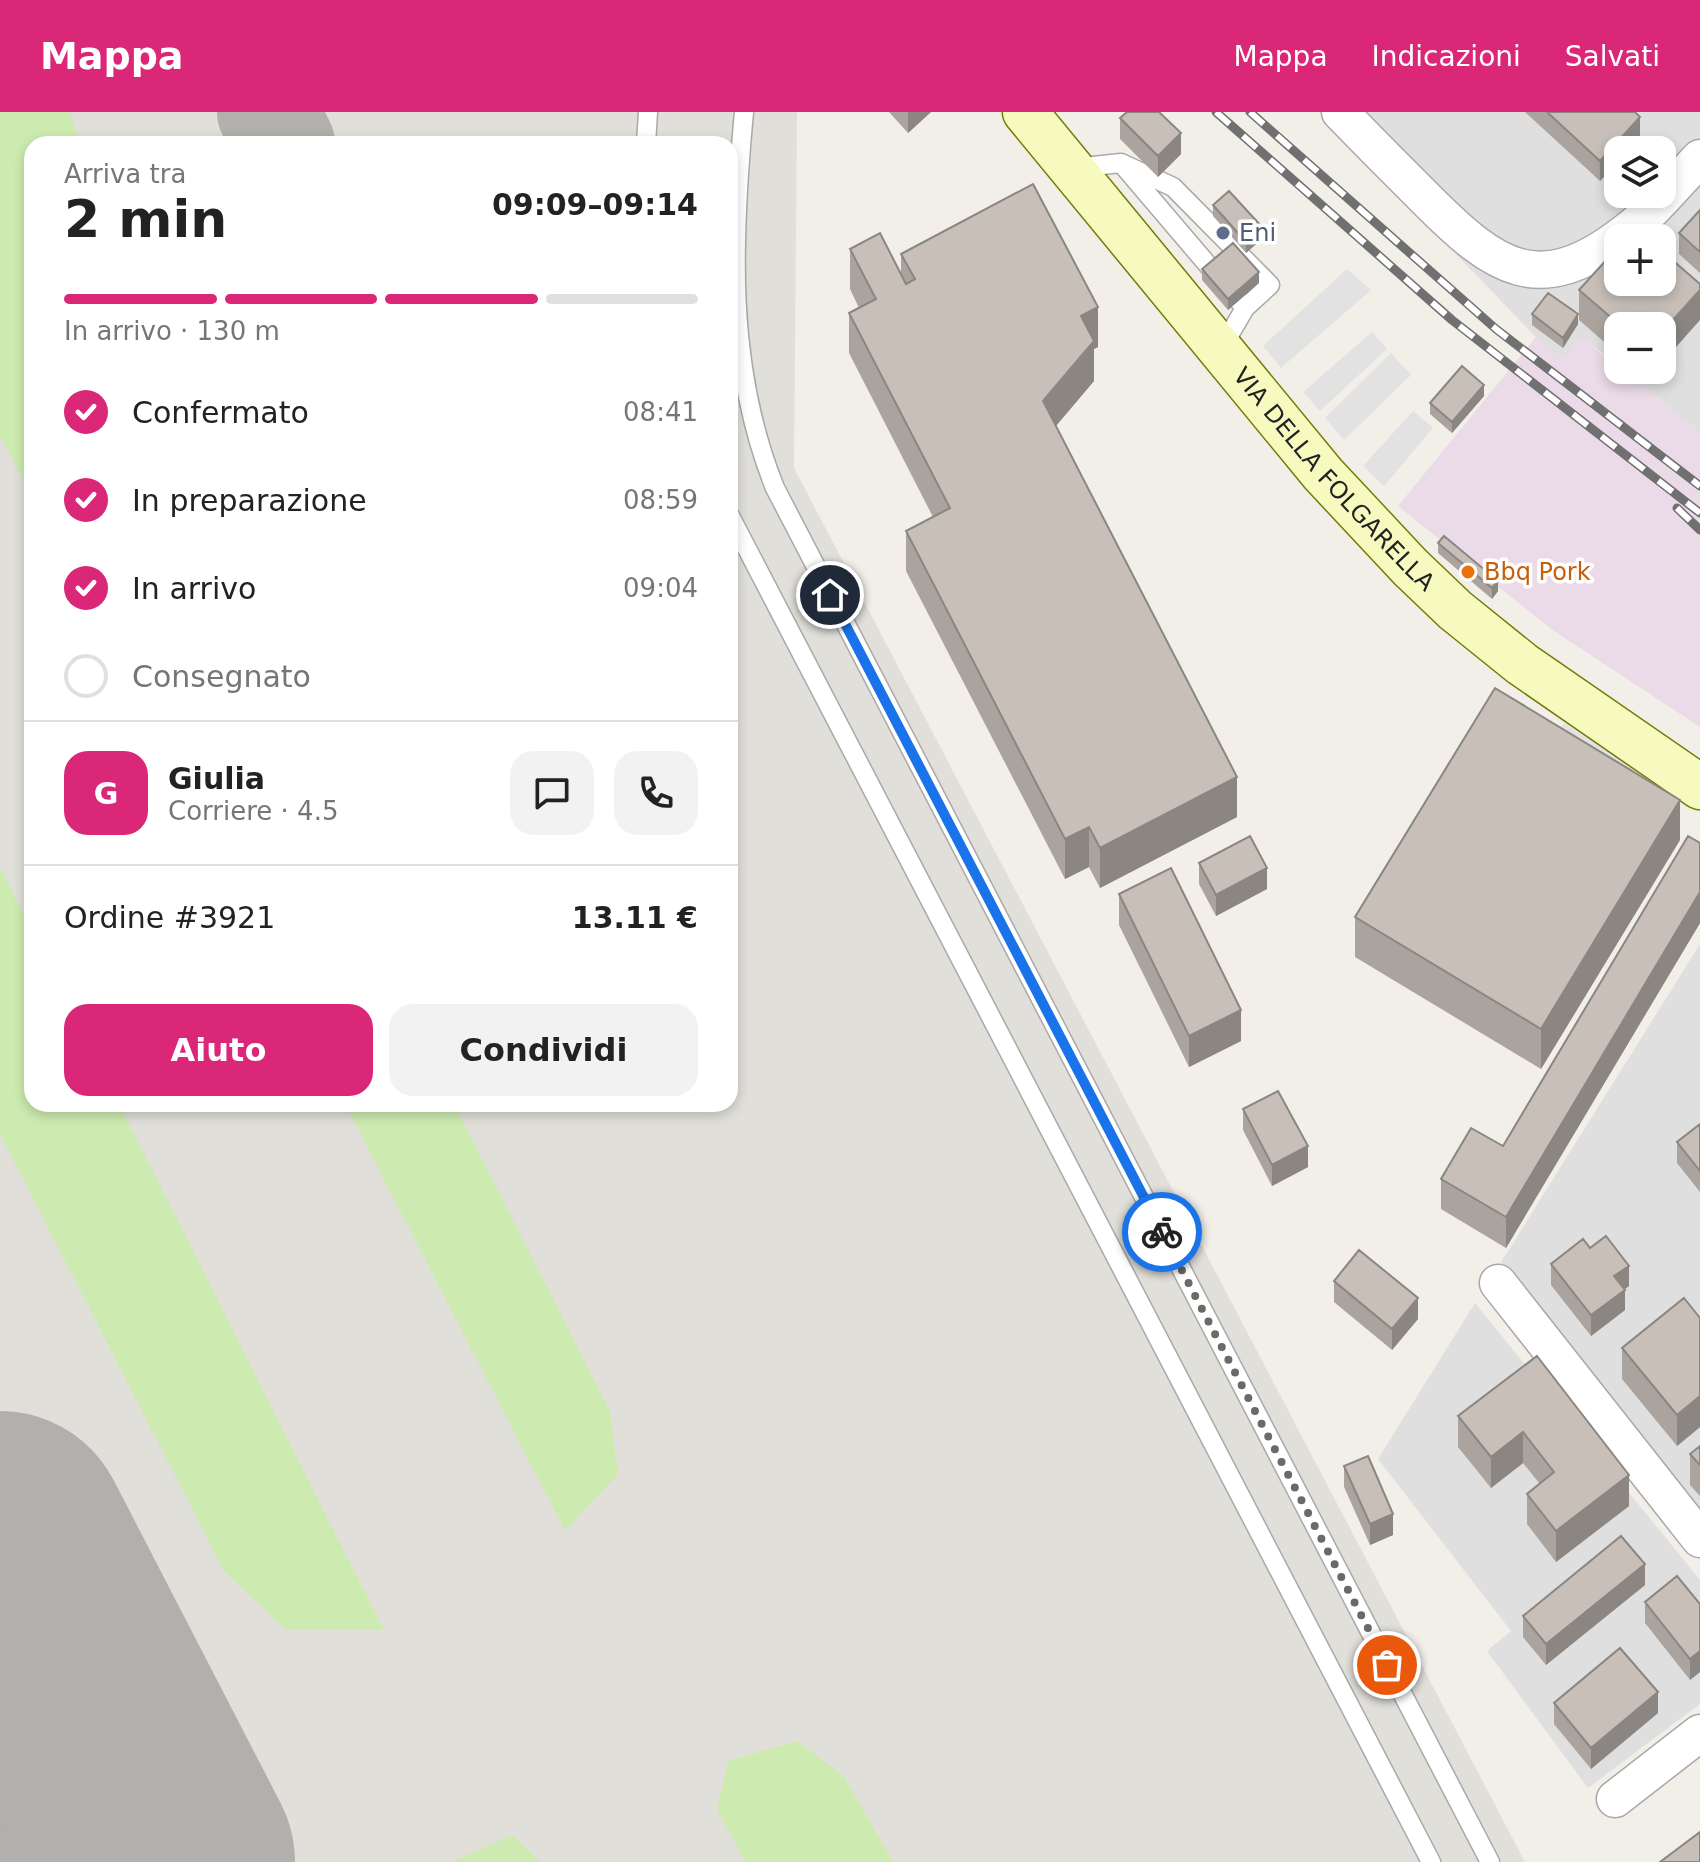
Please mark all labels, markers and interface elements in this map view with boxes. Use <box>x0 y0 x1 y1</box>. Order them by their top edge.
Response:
text: Mappa <box>40 34 184 78</box>
text: Mappa <box>1234 40 1328 73</box>
text: Indicazioni <box>1372 40 1521 73</box>
text: Salvati <box>1565 40 1660 73</box>
map controls <box>1604 136 1676 384</box>
button: layers <box>1604 136 1676 208</box>
text: Arriva tra <box>64 159 186 189</box>
text: 09:09–09:14 <box>492 187 698 222</box>
text: 2 min <box>64 189 227 249</box>
place label: Eni <box>1239 219 1276 247</box>
marker: Eni <box>1214 224 1232 242</box>
button: + <box>1604 224 1676 296</box>
button: − <box>1604 312 1676 384</box>
text: In arrivo · 130 m <box>64 316 280 346</box>
street label: VIA DELLA FOLGARELLA <box>1227 362 1441 597</box>
icon: check <box>64 390 108 434</box>
text: Confermato <box>132 395 309 430</box>
text: 08:41 <box>623 397 698 427</box>
icon: check <box>64 478 108 522</box>
text: In preparazione <box>132 483 367 518</box>
text: 08:59 <box>623 485 698 515</box>
place label: Bbq Pork <box>1484 558 1591 586</box>
pin <box>796 561 864 629</box>
marker: Bbq Pork <box>1459 563 1477 581</box>
icon: check <box>64 566 108 610</box>
text: In arrivo <box>132 571 256 606</box>
text: 09:04 <box>623 573 698 603</box>
icon: home <box>808 573 852 617</box>
text: Consegnato <box>132 659 311 694</box>
button: chat <box>510 751 594 835</box>
button: phone <box>614 751 698 835</box>
text: Giulia <box>168 761 265 796</box>
text: G <box>94 776 118 811</box>
text: Corriere · 4.5 <box>168 796 338 826</box>
text: Ordine #3921 <box>64 900 275 935</box>
text: 13.11 € <box>572 900 698 935</box>
button: Aiuto <box>64 1004 373 1096</box>
button: Condividi <box>389 1004 698 1096</box>
courier <box>1122 1192 1202 1272</box>
icon: bike <box>1140 1210 1184 1254</box>
pin <box>1353 1631 1421 1699</box>
icon: bag <box>1365 1643 1409 1687</box>

